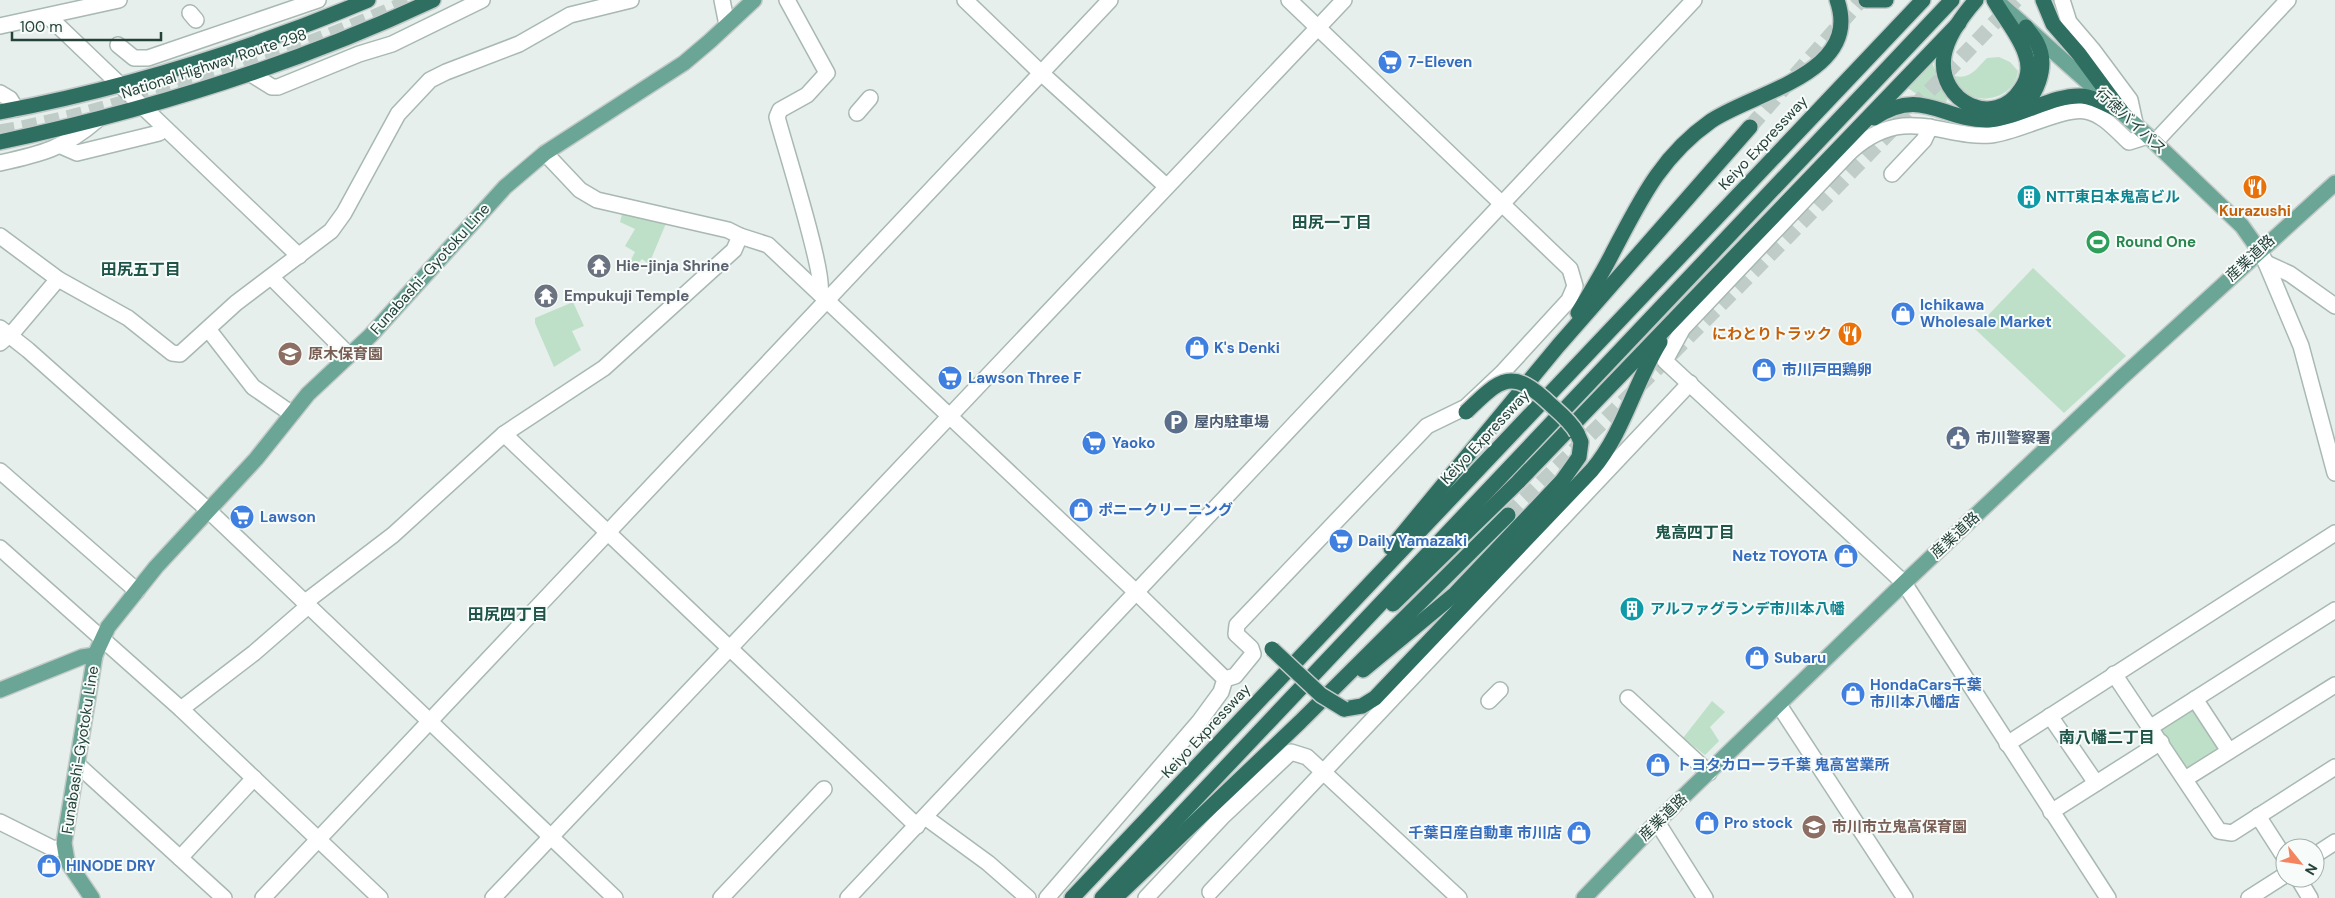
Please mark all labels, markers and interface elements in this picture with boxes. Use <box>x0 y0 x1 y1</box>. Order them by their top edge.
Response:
scale bar <box>12 10 161 42</box>
text: 100 m <box>20 17 63 37</box>
street label: National Highway Route 298 <box>119 25 309 103</box>
supermarket icon: 7-Eleven <box>1377 49 1403 75</box>
place label: 7-Eleven <box>1408 52 1472 72</box>
street label: 行徳バイパス <box>2091 83 2171 159</box>
street label: Keiyo Expressway <box>1714 91 1812 195</box>
restaurant icon: Kurazushi <box>2242 174 2268 200</box>
building icon: NTT東日本鬼高ビル <box>2016 184 2042 210</box>
place label: NTT東日本鬼高ビル <box>2046 187 2180 207</box>
street label: Funabashi-Gyotoku Line <box>366 199 494 339</box>
place label: Kurazushi <box>2219 201 2291 221</box>
district label: 田尻一丁目 <box>1292 212 1372 233</box>
sports icon: Round One <box>2085 229 2111 255</box>
street label: 産業道路 <box>2221 230 2279 286</box>
place label: Round One <box>2116 232 2196 252</box>
temple icon: Hie-jinja Shrine <box>586 253 612 279</box>
place label: Hie-jinja Shrine <box>616 256 729 276</box>
district label: 田尻五丁目 <box>101 259 181 280</box>
temple icon: Empukuji Temple <box>533 283 559 309</box>
place label: Empukuji Temple <box>564 286 689 306</box>
place label: Ichikawa Wholesale Market <box>1920 295 2052 332</box>
shop icon: Ichikawa Wholesale Market <box>1890 301 1916 327</box>
restaurant icon: にわとりトラック <box>1837 321 1863 347</box>
place label: にわとりトラック <box>1712 324 1832 344</box>
shop icon: K's Denki <box>1184 335 1210 361</box>
place label: K's Denki <box>1214 338 1280 358</box>
school or university icon: 原木保育園 <box>277 341 303 367</box>
place label: 原木保育園 <box>308 344 383 364</box>
shop icon: 市川戸田鶏卵 <box>1751 357 1777 383</box>
place label: 市川戸田鶏卵 <box>1782 360 1872 380</box>
supermarket icon: Lawson Three F <box>937 365 963 391</box>
place label: Lawson Three F <box>968 368 1081 388</box>
street label: Keiyo Expressway <box>1436 385 1534 489</box>
parking icon: 屋内駐車場 <box>1163 409 1189 435</box>
place label: 屋内駐車場 <box>1194 412 1269 432</box>
public building icon: 市川警察署 <box>1945 425 1971 451</box>
place label: 市川警察署 <box>1976 428 2051 448</box>
supermarket icon: Yaoko <box>1081 430 1107 456</box>
place label: Yaoko <box>1112 433 1155 453</box>
shop icon: ポニークリーニング <box>1068 497 1094 523</box>
place label: ポニークリーニング <box>1098 500 1233 520</box>
supermarket icon: Lawson <box>229 504 255 530</box>
place label: Lawson <box>260 507 316 527</box>
street label: 産業道路 <box>1926 507 1984 563</box>
district label: 鬼高四丁目 <box>1655 522 1735 543</box>
supermarket icon: Daily Yamazaki <box>1328 528 1354 554</box>
place label: Daily Yamazaki <box>1358 531 1467 551</box>
shop icon: Netz TOYOTA <box>1833 543 1859 569</box>
place label: Netz TOYOTA <box>1732 546 1828 566</box>
building icon: アルファグランデ市川本八幡 <box>1619 596 1645 622</box>
place label: アルファグランデ市川本八幡 <box>1650 599 1845 619</box>
district label: 田尻四丁目 <box>468 604 548 625</box>
shop icon: Subaru <box>1744 645 1770 671</box>
place label: Subaru <box>1774 648 1826 668</box>
street label: Funabashi-Gyotoku Line <box>57 665 103 835</box>
place label: HondaCars千葉 市川本八幡店 <box>1870 675 1982 712</box>
street label: Keiyo Expressway <box>1157 679 1255 783</box>
shop icon: HondaCars千葉 市川本八幡店 <box>1840 681 1866 707</box>
district label: 南八幡二丁目 <box>2059 727 2155 748</box>
shop icon: トヨタカローラ千葉 鬼高営業所 <box>1645 752 1671 778</box>
place label: トヨタカローラ千葉 鬼高営業所 <box>1676 755 1890 775</box>
street label: 産業道路 <box>1634 789 1692 845</box>
shop icon: Pro stock <box>1694 810 1720 836</box>
place label: Pro stock <box>1724 813 1793 833</box>
school or university icon: 市川市立鬼高保育園 <box>1801 814 1827 840</box>
place label: 市川市立鬼高保育園 <box>1832 817 1967 837</box>
shop icon: 千葉日産自動車 市川店 <box>1566 820 1592 846</box>
place label: 千葉日産自動車 市川店 <box>1408 823 1562 843</box>
north arrow <box>2275 838 2325 888</box>
shop icon: HINODE DRY <box>36 853 62 879</box>
place label: HINODE DRY <box>66 856 156 876</box>
text: N <box>2301 861 2322 878</box>

